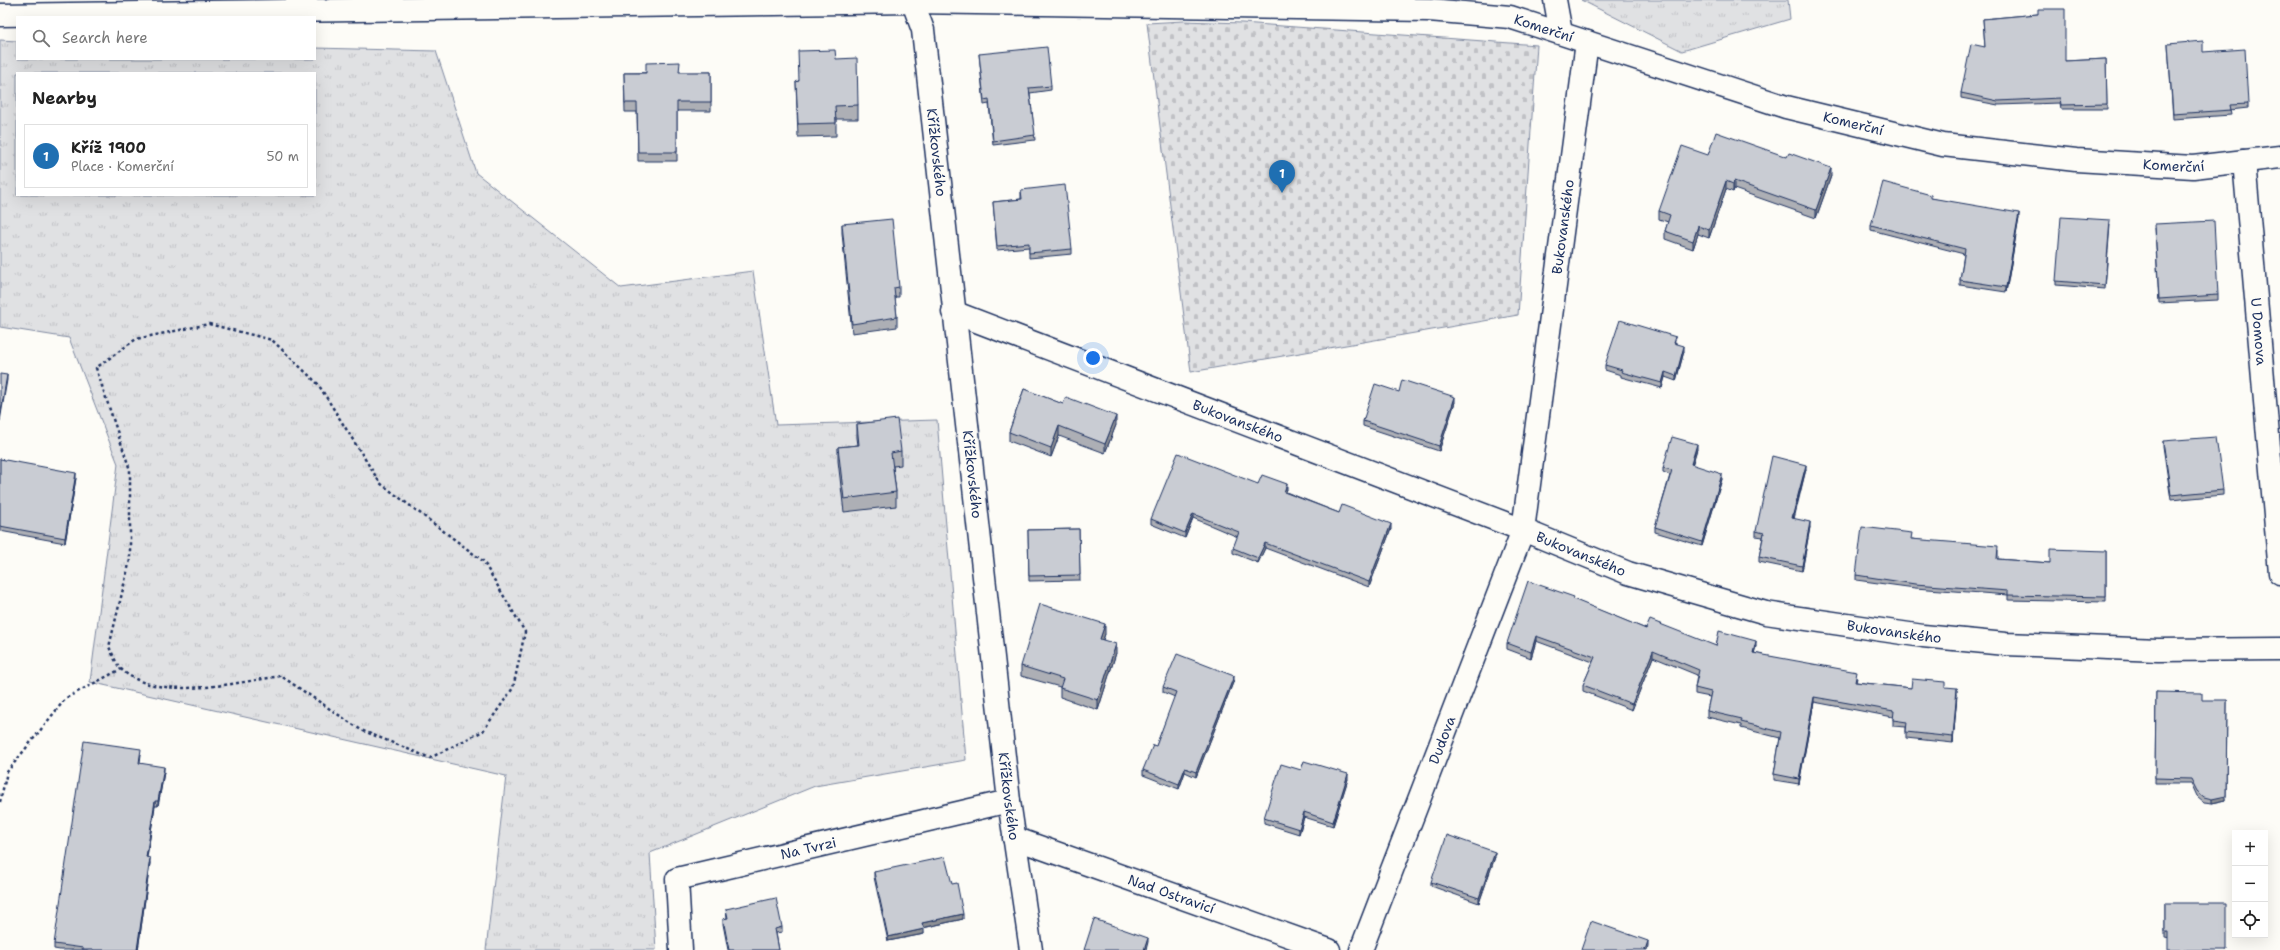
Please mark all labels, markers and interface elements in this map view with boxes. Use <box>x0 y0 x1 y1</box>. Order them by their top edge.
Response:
street label: Komerční <box>1512 10 1576 46</box>
search box <box>16 16 316 60</box>
icon: search <box>30 27 52 49</box>
text: Search here <box>62 28 148 48</box>
text: Nearby <box>32 87 97 109</box>
street label: Křížkovského <box>923 107 951 197</box>
street label: Komerční <box>1821 107 1885 139</box>
text: Kříž 1900 <box>71 138 146 158</box>
text: 1 <box>43 148 49 165</box>
text: 50 m <box>266 148 299 165</box>
street label: Komerční <box>2142 155 2205 176</box>
text: Place · Komerční <box>71 158 174 175</box>
pin: 1 <box>1269 160 1295 193</box>
street label: Bukovanského <box>1548 178 1578 275</box>
street label: U Domova <box>2247 297 2271 366</box>
your location <box>1083 348 1103 368</box>
street label: Bukovanského <box>1190 396 1286 446</box>
street label: Křížkovského <box>959 429 986 519</box>
street label: Bukovanského <box>1534 527 1629 580</box>
street label: Bukovanského <box>1846 616 1942 647</box>
street label: Dudova <box>1425 713 1460 767</box>
street label: Křížkovského <box>995 751 1024 842</box>
map controls <box>2232 830 2268 938</box>
button: + <box>2232 830 2268 866</box>
street label: Na Tvrzi <box>779 833 838 863</box>
button: − <box>2232 866 2268 902</box>
street label: Nad Ostravicí <box>1125 870 1217 918</box>
button: locate <box>2232 902 2268 938</box>

